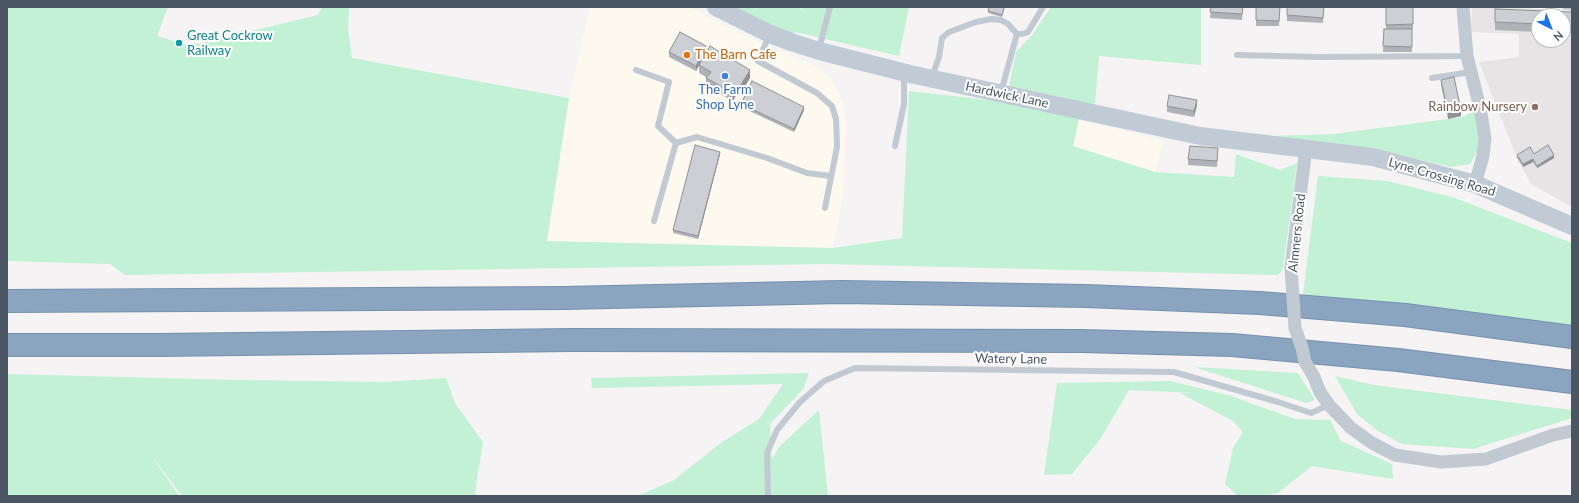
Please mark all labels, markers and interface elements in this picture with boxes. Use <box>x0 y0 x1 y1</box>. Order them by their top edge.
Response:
north arrow <box>1531 8 1571 48</box>
place label: Great Cockrow Railway <box>187 28 273 59</box>
text: N <box>1551 29 1566 44</box>
marker: Great Cockrow Railway <box>174 38 184 48</box>
place label: The Barn Cafe <box>695 47 776 63</box>
marker: The Barn Cafe <box>682 50 692 60</box>
marker: The Farm Shop Lyne <box>720 71 730 81</box>
street label: Hardwick Lane <box>964 79 1050 111</box>
place label: The Farm Shop Lyne <box>696 82 754 113</box>
place label: Rainbow Nursery <box>1428 99 1527 115</box>
marker: Rainbow Nursery <box>1530 102 1540 112</box>
street label: Lyne Crossing Road <box>1387 154 1497 200</box>
street label: Almners Road <box>1285 193 1309 273</box>
street label: Watery Lane <box>975 351 1047 367</box>

